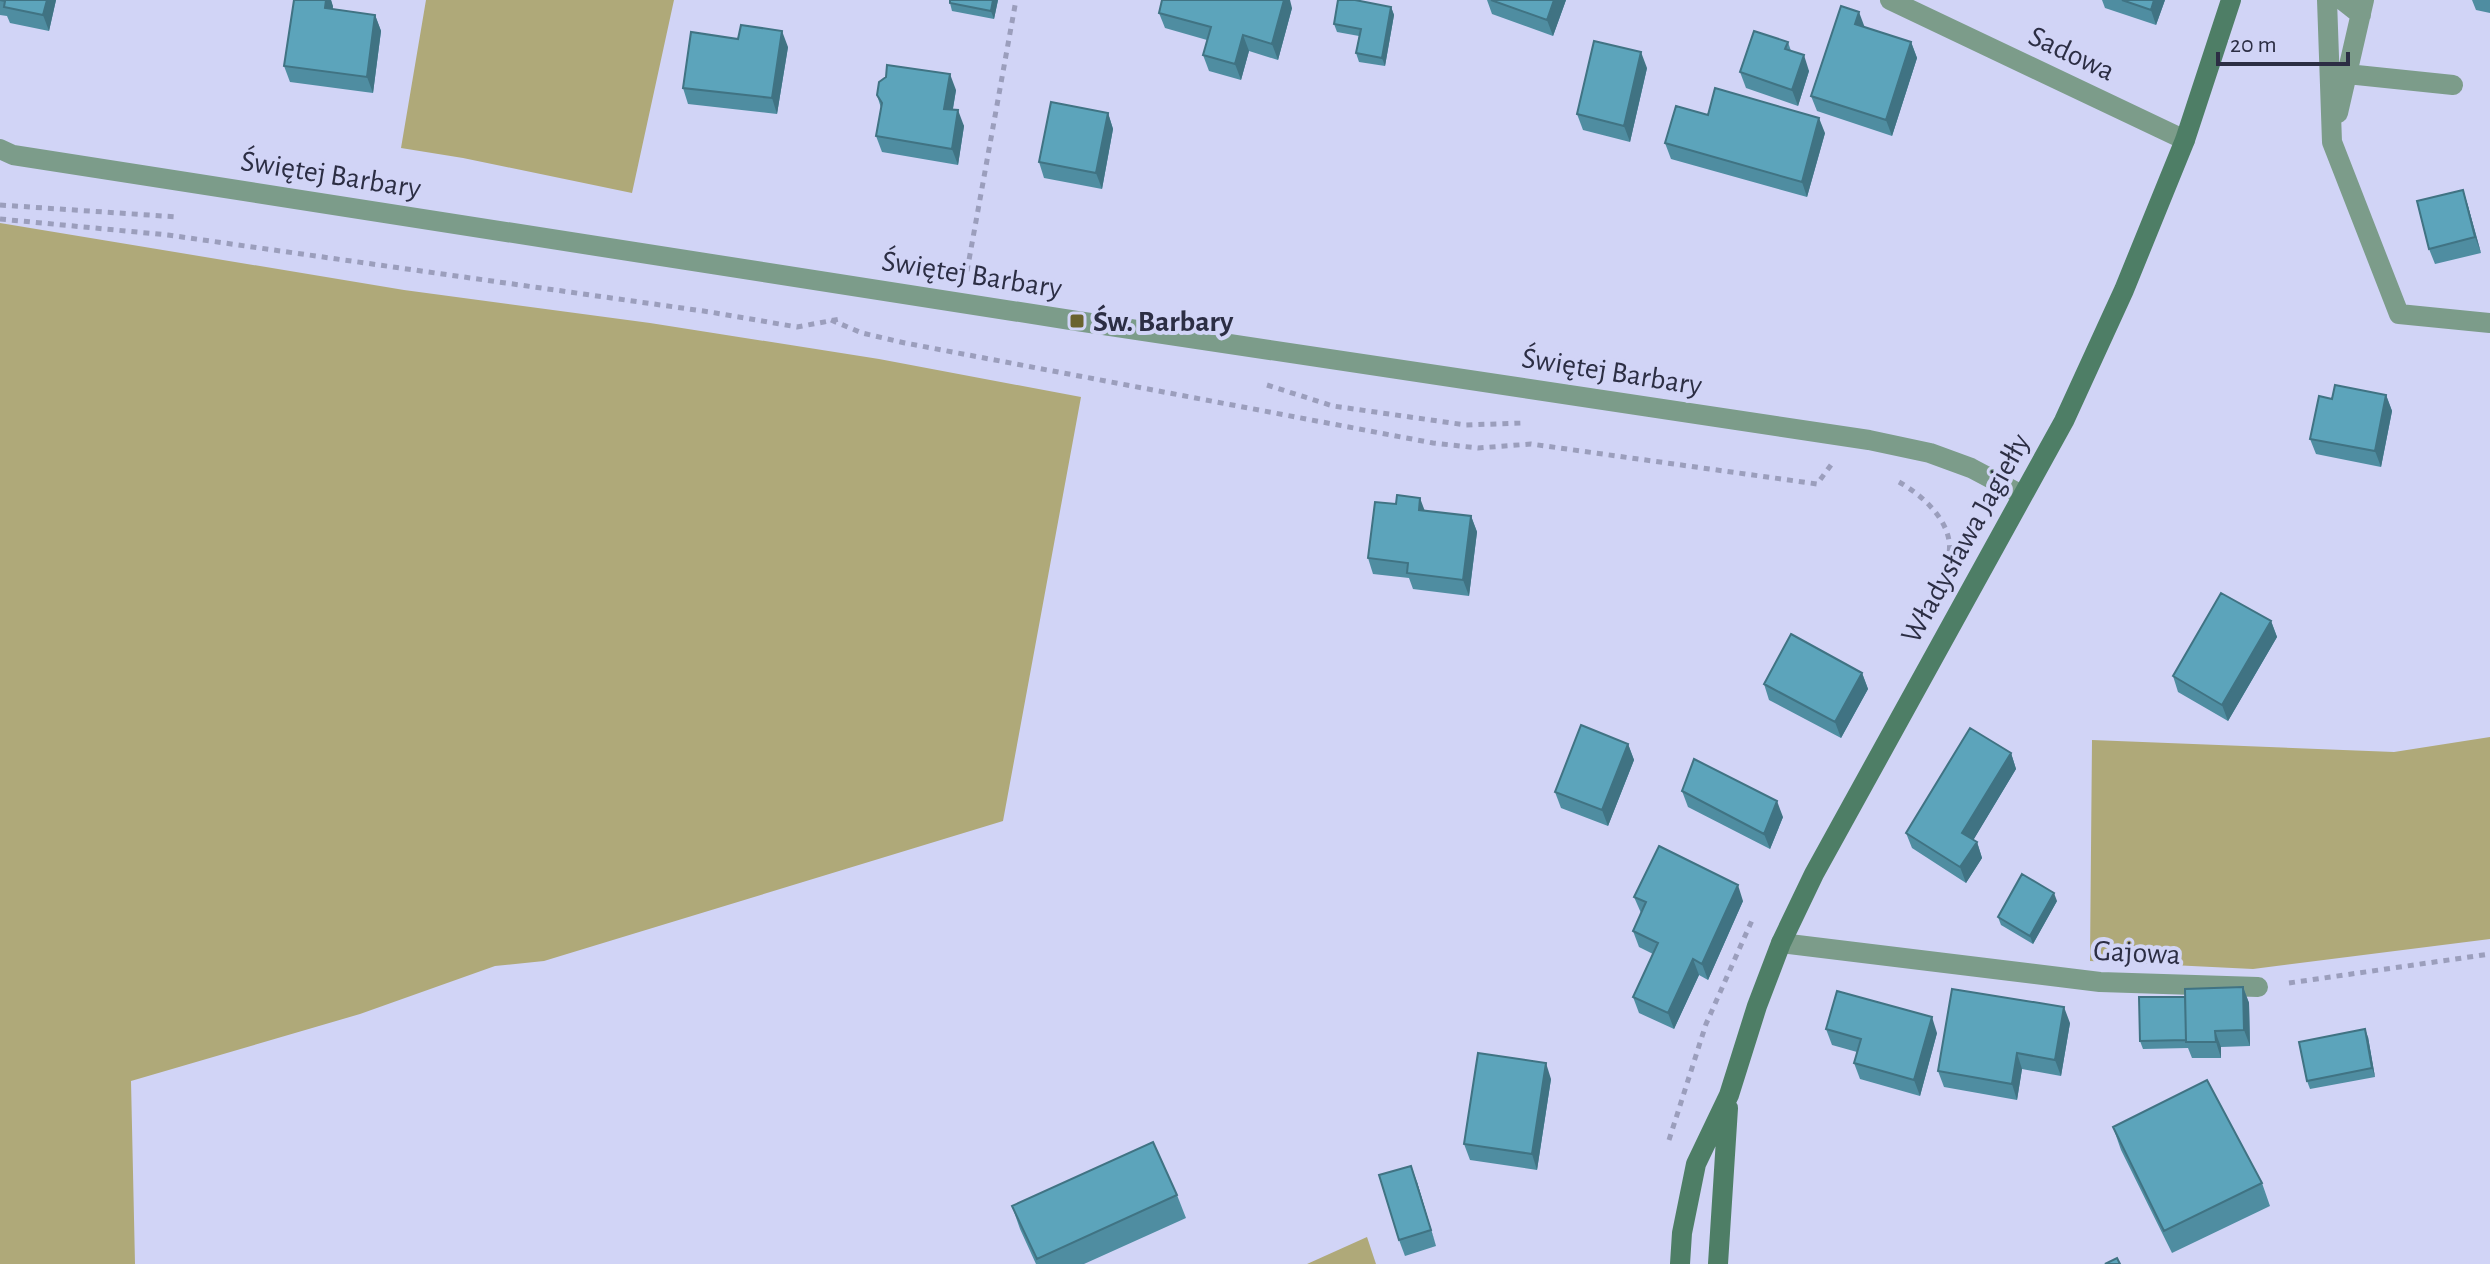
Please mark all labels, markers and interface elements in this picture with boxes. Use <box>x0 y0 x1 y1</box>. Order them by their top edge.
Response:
scale bar <box>2218 16 2348 66</box>
street label: Sadowa <box>2024 21 2119 87</box>
text: 20 m <box>2230 33 2277 57</box>
street label: Świętej Barbary <box>239 143 424 204</box>
street label: Świętej Barbary <box>880 243 1065 304</box>
place label: Św. Barbary <box>1093 304 1234 337</box>
marker: Św. Barbary <box>1068 312 1086 330</box>
street label: Świętej Barbary <box>1520 340 1705 401</box>
street label: Władysława Jagiełły <box>1896 429 2036 648</box>
street label: Gajowa <box>2093 936 2181 970</box>

